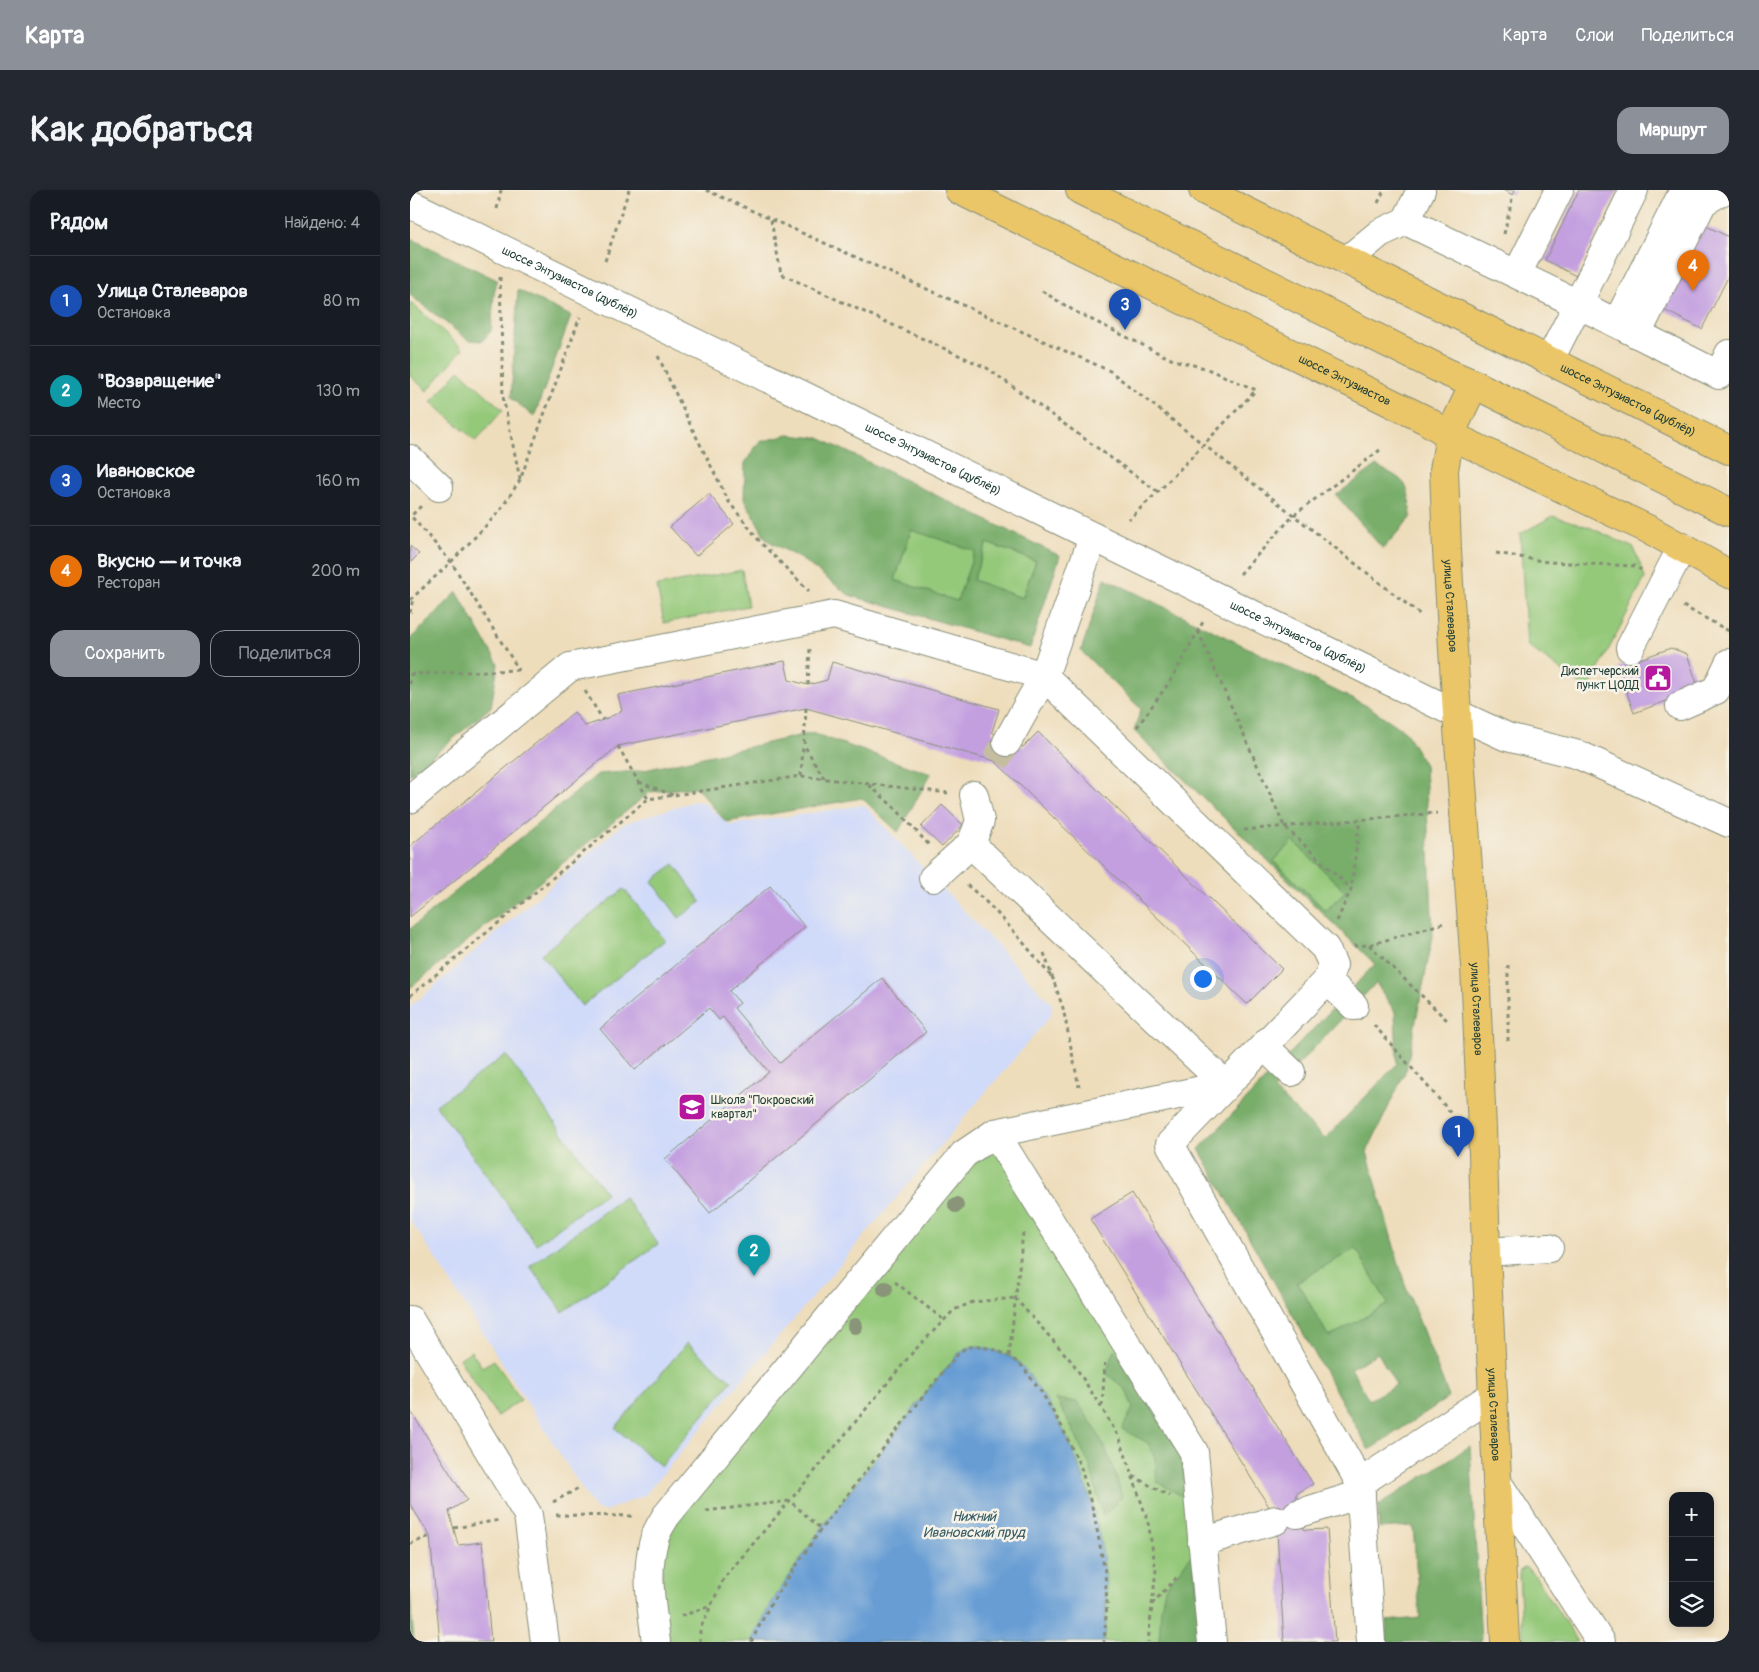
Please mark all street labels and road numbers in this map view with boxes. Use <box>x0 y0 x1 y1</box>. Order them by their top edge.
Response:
street label: шоссе Энтузиастов (дублёр) <box>499 243 640 322</box>
street label: шоссе Энтузиастов <box>1296 351 1393 410</box>
street label: шоссе Энтузиастов (дублёр) <box>1558 360 1698 440</box>
street label: шоссе Энтузиастов (дублёр) <box>863 420 1003 499</box>
street label: улица Сталеваров <box>1440 558 1460 653</box>
street label: шоссе Энтузиастов (дублёр) <box>1228 598 1368 677</box>
street label: улица Сталеваров <box>1467 961 1486 1056</box>
street label: улица Сталеваров <box>1484 1367 1503 1462</box>

